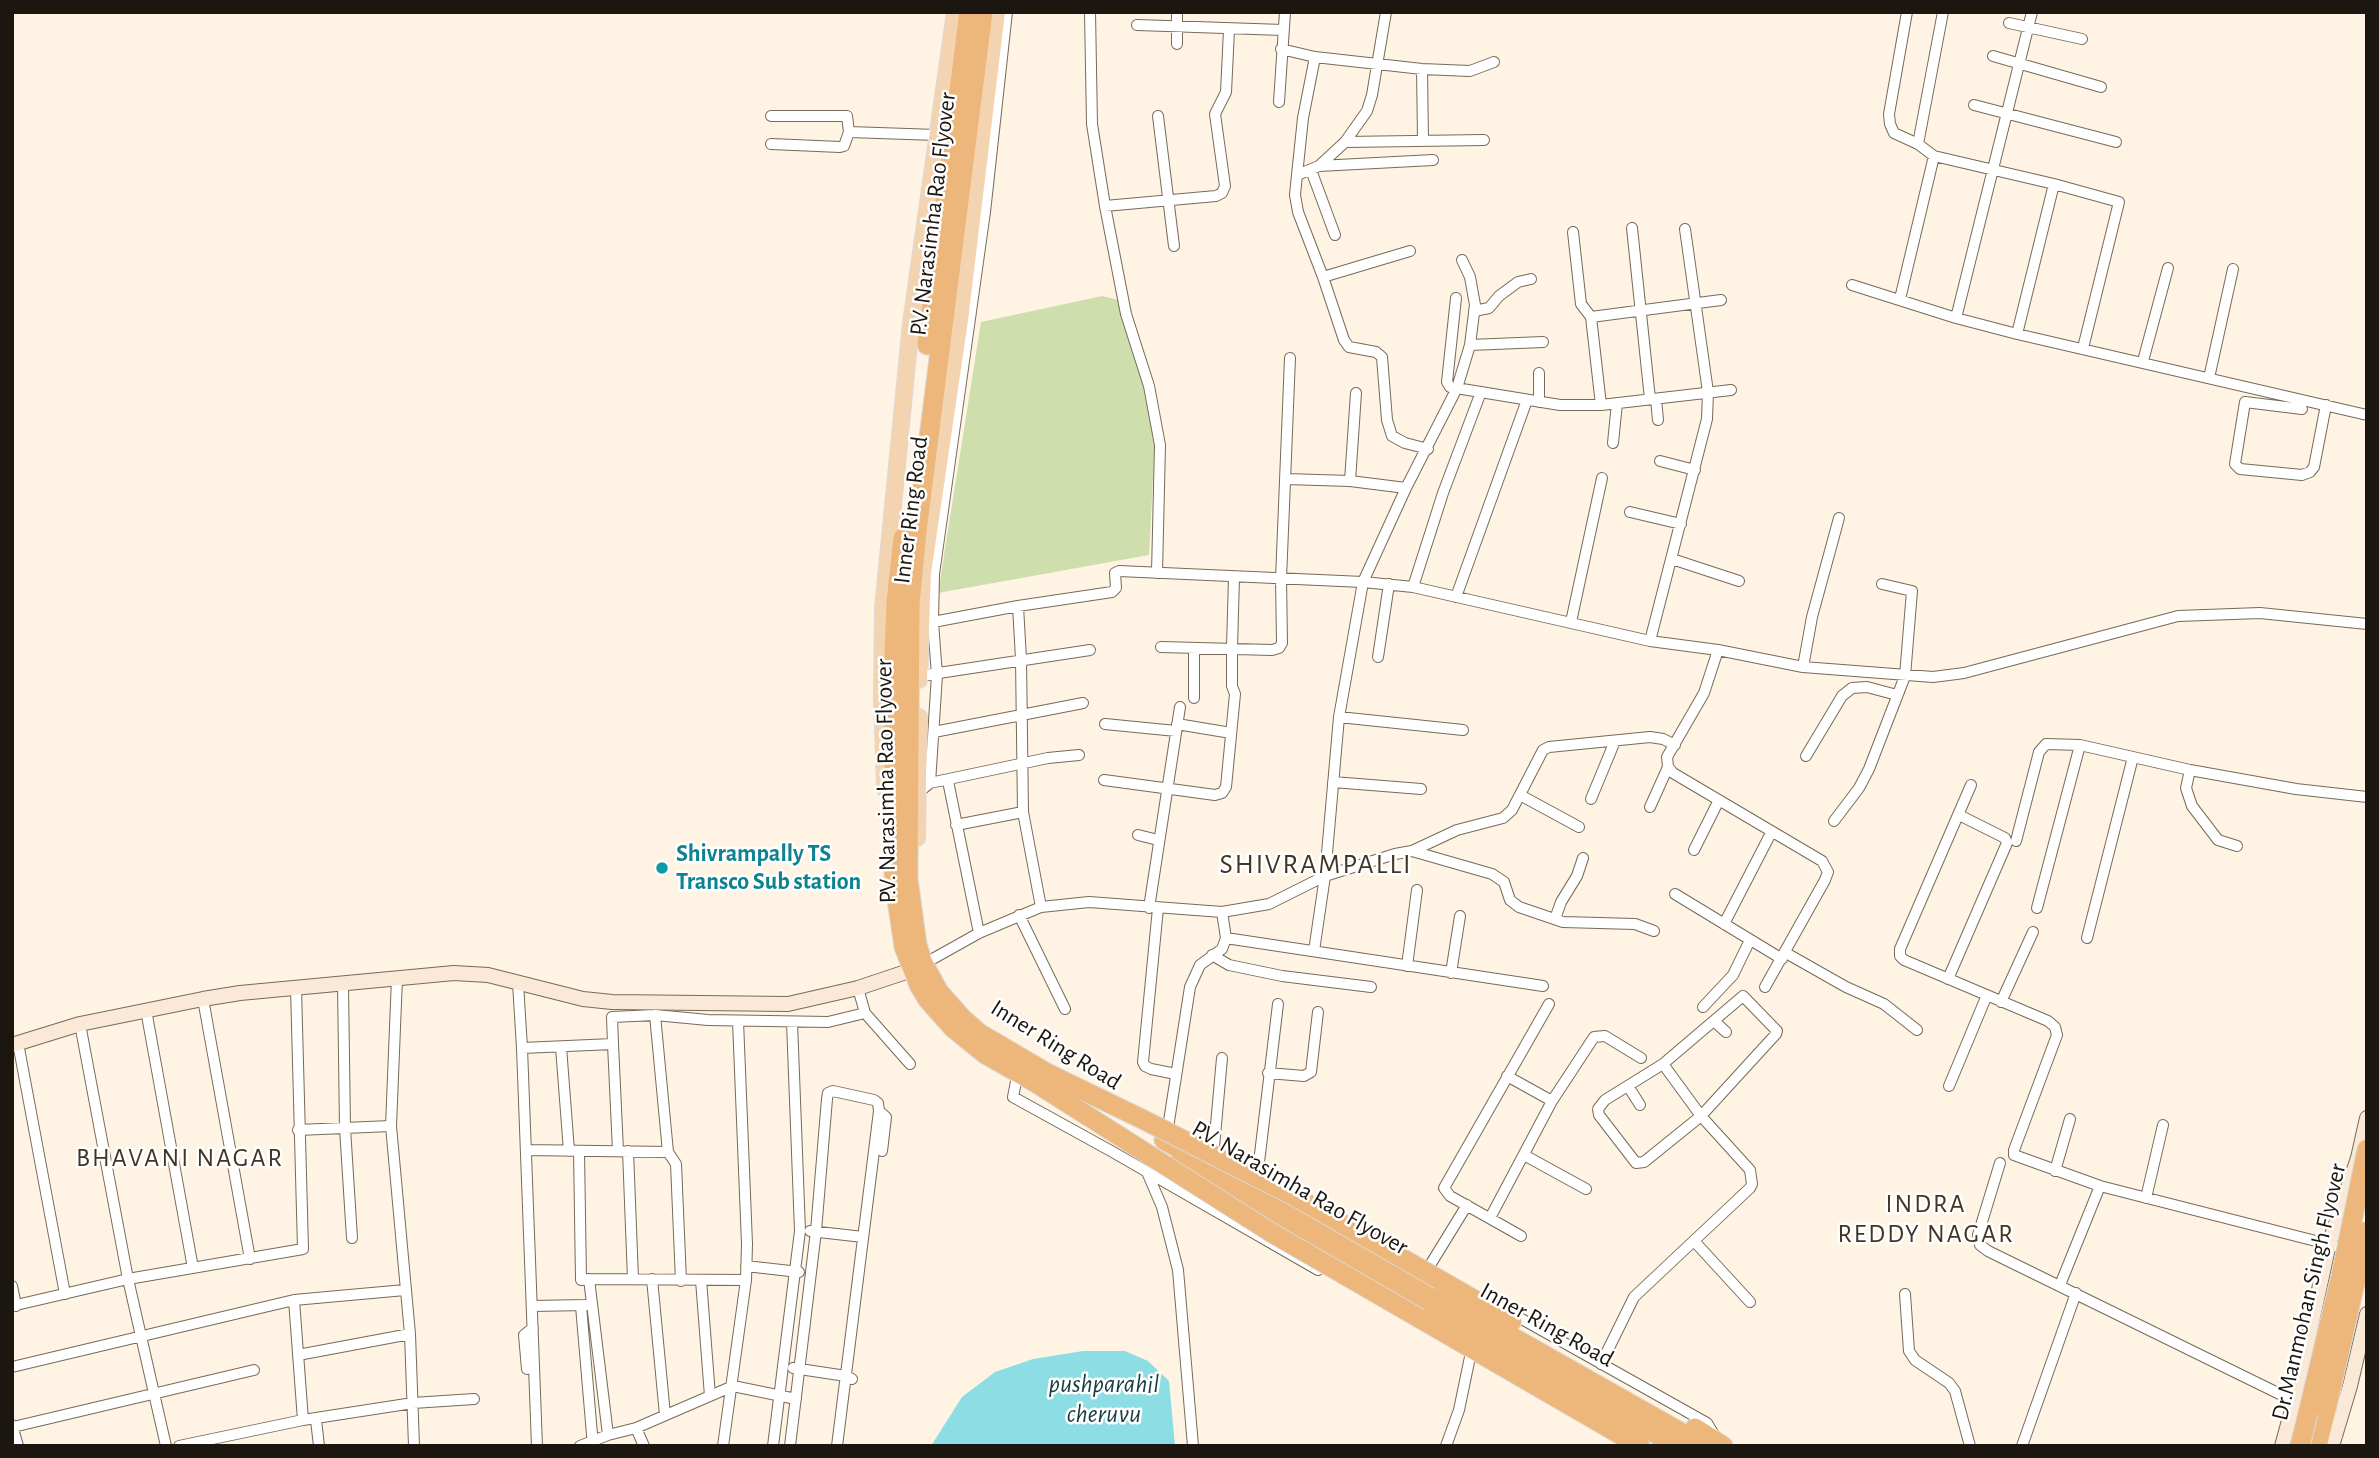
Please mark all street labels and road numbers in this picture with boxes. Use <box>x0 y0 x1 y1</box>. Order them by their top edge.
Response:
street label: P.V. Narasimha Rao Flyover <box>904 91 962 337</box>
street label: Inner Ring Road <box>888 435 934 585</box>
street label: P.V. Narasimha Rao Flyover <box>869 658 903 904</box>
street label: Inner Ring Road <box>985 993 1127 1097</box>
street label: P.V. Narasimha Rao Flyover <box>1187 1114 1413 1262</box>
street label: Dr.Manmohan Singh Flyover <box>2265 1161 2353 1423</box>
street label: Inner Ring Road <box>1475 1276 1619 1374</box>

